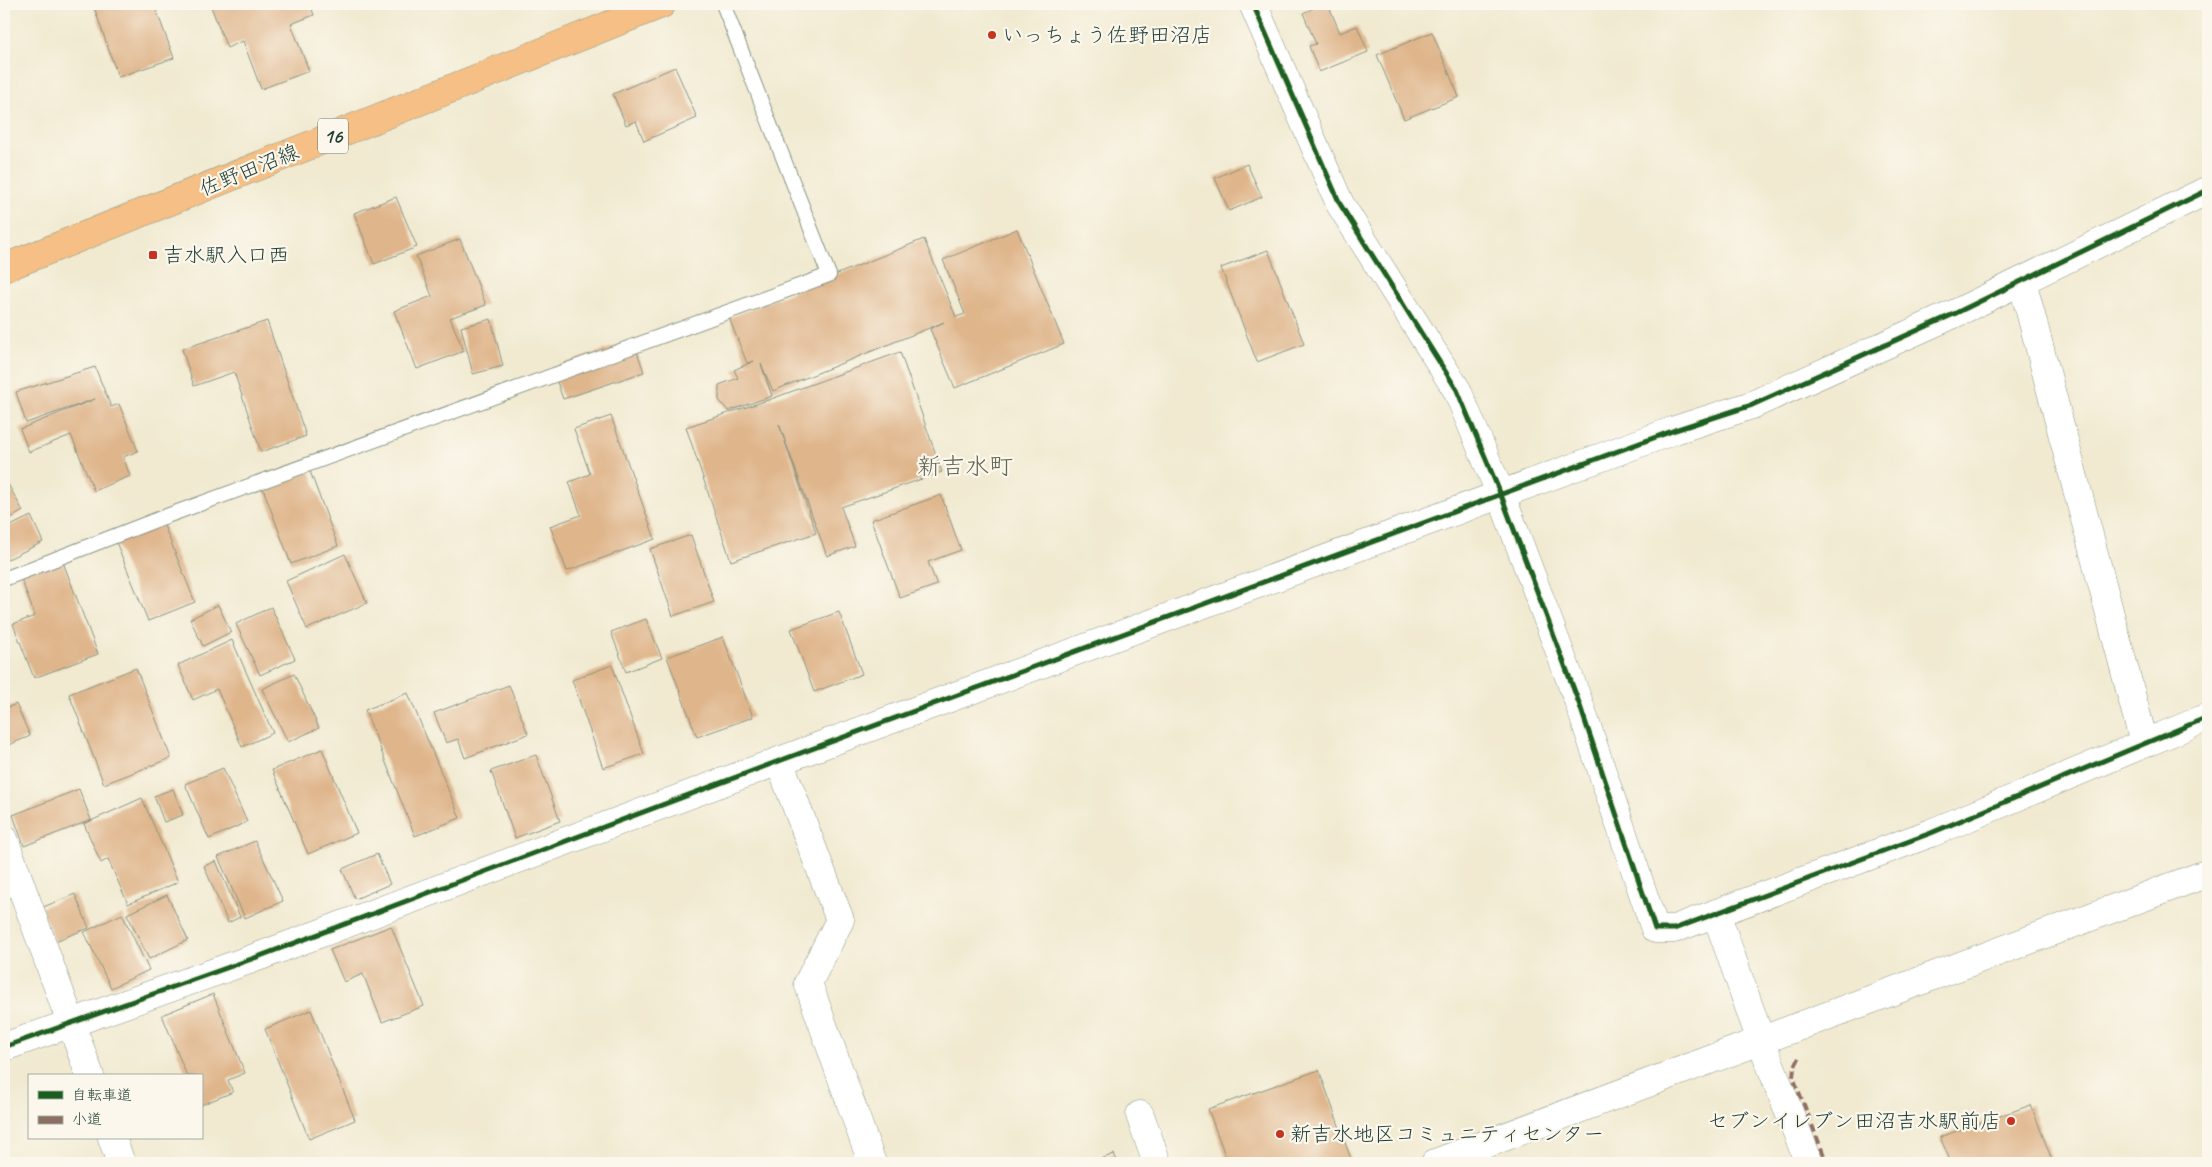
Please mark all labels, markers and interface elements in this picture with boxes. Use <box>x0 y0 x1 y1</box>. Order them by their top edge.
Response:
place label: いっちょう佐野田沼店 <box>1002 22 1212 48</box>
marker: いっちょう佐野田沼店 <box>986 29 998 41</box>
road number: 16 <box>318 118 348 154</box>
street label: 佐野田沼線 <box>195 138 303 202</box>
place label: 吉水駅入口西 <box>163 242 289 268</box>
marker: 吉水駅入口西 <box>147 249 159 261</box>
district label: 新吉水町 <box>917 451 1013 481</box>
legend <box>28 1074 202 1140</box>
text: 自転車道 <box>72 1086 132 1105</box>
place label: セブンイレブン田沼吉水駅前店 <box>1707 1108 2001 1134</box>
text: 小道 <box>72 1110 102 1129</box>
marker: セブンイレブン田沼吉水駅前店 <box>2005 1115 2017 1127</box>
place label: 新吉水地区コミュニティセンター <box>1290 1121 1604 1147</box>
marker: 新吉水地区コミュニティセンター <box>1274 1128 1286 1140</box>

